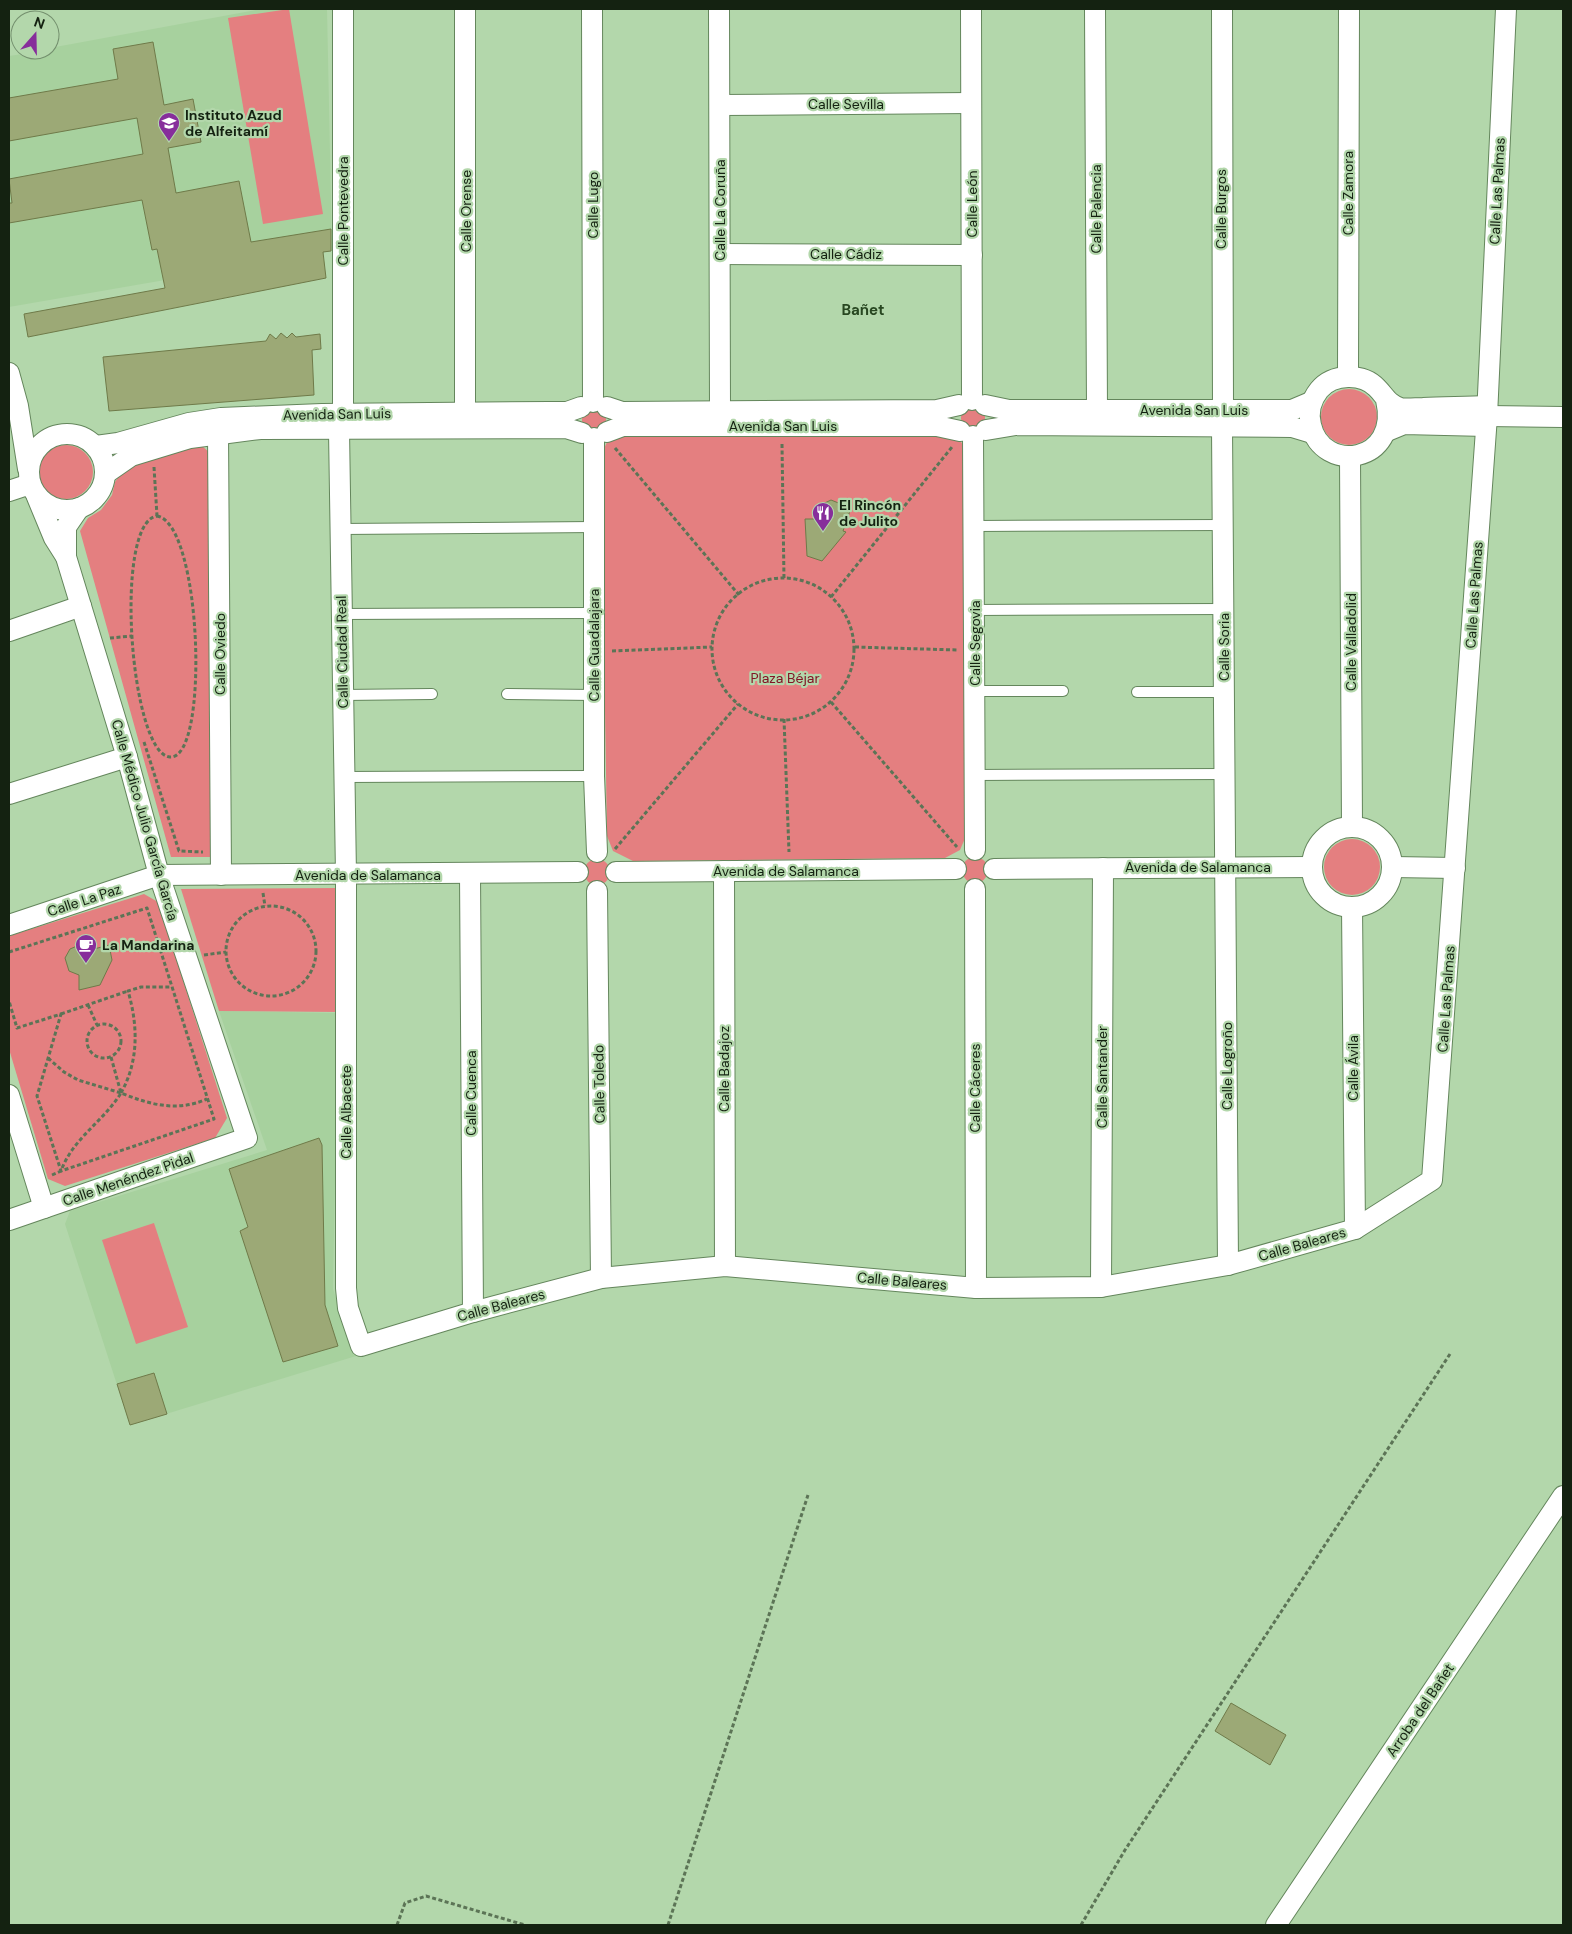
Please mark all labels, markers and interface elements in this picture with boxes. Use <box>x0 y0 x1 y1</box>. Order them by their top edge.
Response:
north arrow <box>10 10 60 60</box>
text: N <box>32 13 47 33</box>
street label: Calle Sevilla <box>808 95 884 113</box>
place label: Instituto Azud de Alfeitamí <box>185 106 282 140</box>
school or university icon: Instituto Azud de Alfeitamí <box>157 111 181 142</box>
street label: Calle Las Palmas <box>1485 137 1509 245</box>
street label: Calle Zamora <box>1339 151 1357 235</box>
street label: Calle Pontevedra <box>334 156 352 266</box>
street label: Calle La Coruña <box>711 159 729 261</box>
street label: Calle Palencia <box>1087 164 1105 254</box>
street label: Calle Burgos <box>1212 169 1230 249</box>
street label: Calle Orense <box>457 170 475 252</box>
street label: Calle León <box>963 171 981 237</box>
street label: Calle Lugo <box>584 172 602 238</box>
street label: Calle Cádiz <box>810 245 882 263</box>
district label: Bañet <box>841 300 885 320</box>
street label: Avenida San Luis <box>1140 401 1248 419</box>
street label: Avenida San Luis <box>283 404 391 424</box>
street label: Avenida San Luis <box>729 417 837 435</box>
place label: El Rincón de Julito <box>839 496 901 530</box>
restaurant icon: El Rincón de Julito <box>811 501 835 532</box>
street label: Calle Las Palmas <box>1461 541 1487 649</box>
street label: Calle Guadalajara <box>585 589 603 701</box>
street label: Calle Valladolid <box>1342 593 1360 691</box>
street label: Calle Ciudad Real <box>332 596 352 708</box>
street label: Calle Segovia <box>966 600 984 686</box>
street label: Calle Oviedo <box>211 613 229 695</box>
street label: Calle Soria <box>1215 613 1233 681</box>
park label: Plaza Béjar <box>750 669 820 687</box>
street label: Calle Médico Julio García García <box>108 717 182 923</box>
street label: Avenida de Salamanca <box>1125 858 1271 876</box>
street label: Avenida de Salamanca <box>713 862 859 880</box>
street label: Avenida de Salamanca <box>295 866 441 884</box>
street label: Calle La Paz <box>45 880 123 920</box>
cafe icon: La Mandarina <box>74 933 98 964</box>
place label: La Mandarina <box>102 936 194 954</box>
street label: Calle Las Palmas <box>1433 945 1459 1053</box>
street label: Calle Logroño <box>1218 1022 1236 1110</box>
street label: Calle Badajoz <box>715 1026 733 1112</box>
street label: Calle Santander <box>1093 1026 1111 1128</box>
street label: Calle Ávila <box>1344 1035 1362 1101</box>
street label: Calle Cáceres <box>966 1043 984 1133</box>
street label: Calle Toledo <box>589 1045 609 1123</box>
street label: Calle Cuenca <box>462 1050 480 1136</box>
street label: Calle Albacete <box>337 1065 355 1159</box>
street label: Calle Menéndez Pidal <box>60 1148 196 1210</box>
street label: Calle Baleares <box>1256 1223 1348 1265</box>
street label: Calle Baleares <box>856 1268 948 1294</box>
street label: Calle Baleares <box>455 1285 547 1325</box>
street label: Arroba del Bañet <box>1382 1660 1458 1760</box>

